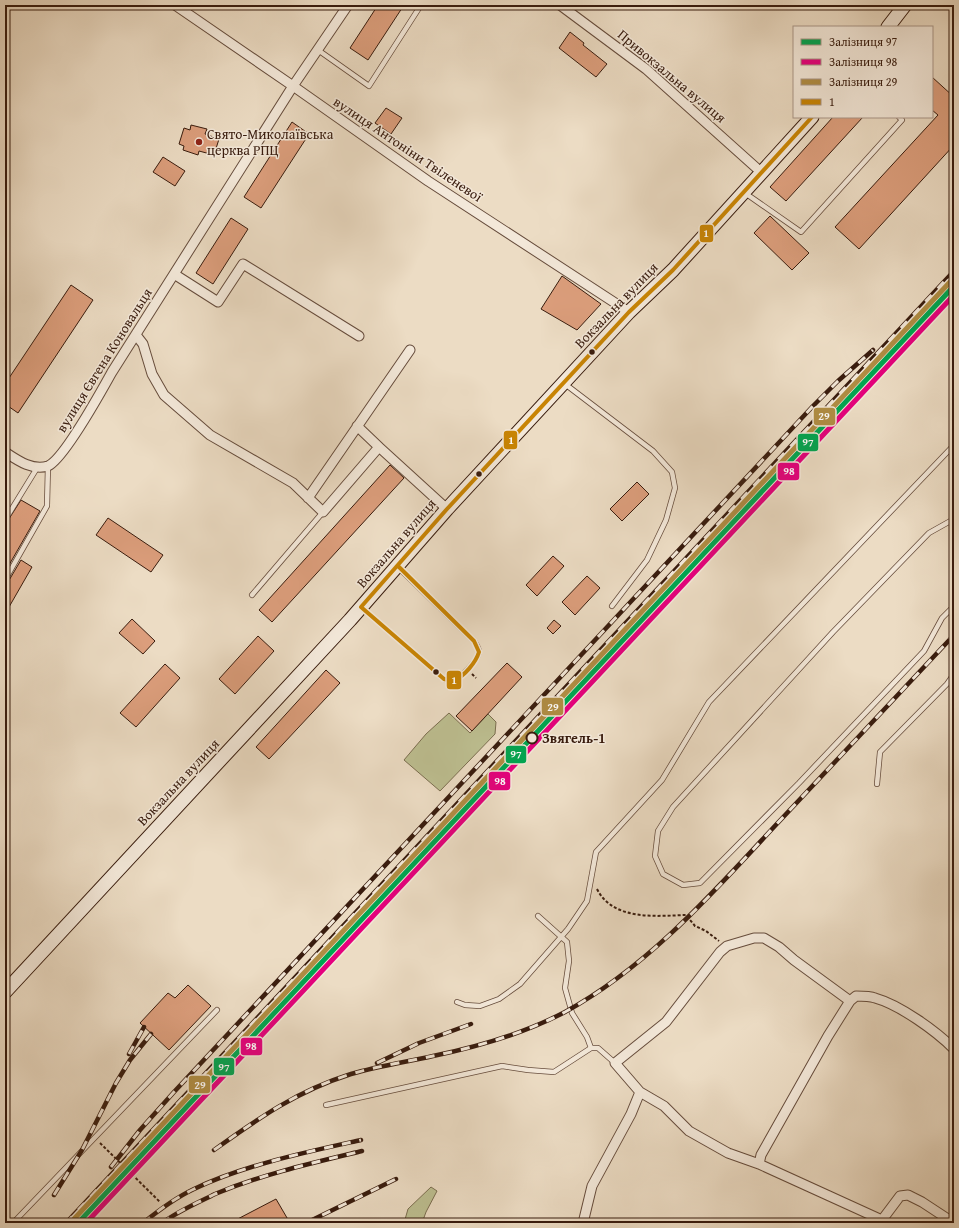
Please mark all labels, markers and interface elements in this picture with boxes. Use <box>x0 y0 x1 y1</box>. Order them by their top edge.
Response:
street label: Привокзальна вулиця <box>613 25 731 127</box>
legend <box>793 26 933 118</box>
text: Залізниця 97 <box>829 33 898 50</box>
text: Залізниця 98 <box>829 53 898 70</box>
text: Залізниця 29 <box>829 73 898 90</box>
street label: вулиця Антоніни Твіленевої <box>329 91 487 207</box>
text: 1 <box>829 93 835 110</box>
place label: Свято-Миколаївська церква РПЦ <box>207 124 334 160</box>
marker: Свято-Миколаївська церква РПЦ <box>194 137 204 147</box>
line badge: 1 <box>699 224 714 243</box>
text: 1 <box>703 225 709 241</box>
street label: Вокзальна вулиця <box>570 258 662 352</box>
street label: вулиця Євгена Коновальця <box>51 284 157 436</box>
unlabelled marker <box>587 347 597 357</box>
line badge: 29 <box>813 407 836 426</box>
text: 29 <box>818 408 830 424</box>
line badge: 1 <box>503 430 518 450</box>
text: 1 <box>508 432 514 448</box>
line badge: 97 <box>797 433 819 452</box>
text: 97 <box>802 434 814 450</box>
line badge: 98 <box>777 462 800 481</box>
text: 98 <box>783 463 795 479</box>
unlabelled marker <box>474 469 484 479</box>
street label: Вокзальна вулиця <box>352 494 440 592</box>
unlabelled marker <box>431 667 441 677</box>
line badge: 1 <box>446 670 462 690</box>
text: 1 <box>451 672 457 688</box>
line badge: 29 <box>541 697 564 716</box>
text: 29 <box>547 699 559 715</box>
place label: Звягель-1 <box>542 728 606 748</box>
marker: Звягель-1 <box>525 731 539 745</box>
street label: Вокзальна вулиця <box>132 734 224 830</box>
line badge: 97 <box>505 745 527 764</box>
text: 97 <box>510 746 522 762</box>
line badge: 98 <box>488 771 511 791</box>
text: 98 <box>494 773 506 789</box>
line badge: 98 <box>240 1037 263 1056</box>
text: 98 <box>245 1038 257 1054</box>
line badge: 97 <box>213 1057 235 1076</box>
text: 97 <box>218 1059 230 1075</box>
line badge: 29 <box>188 1075 211 1094</box>
text: 29 <box>194 1077 206 1093</box>

